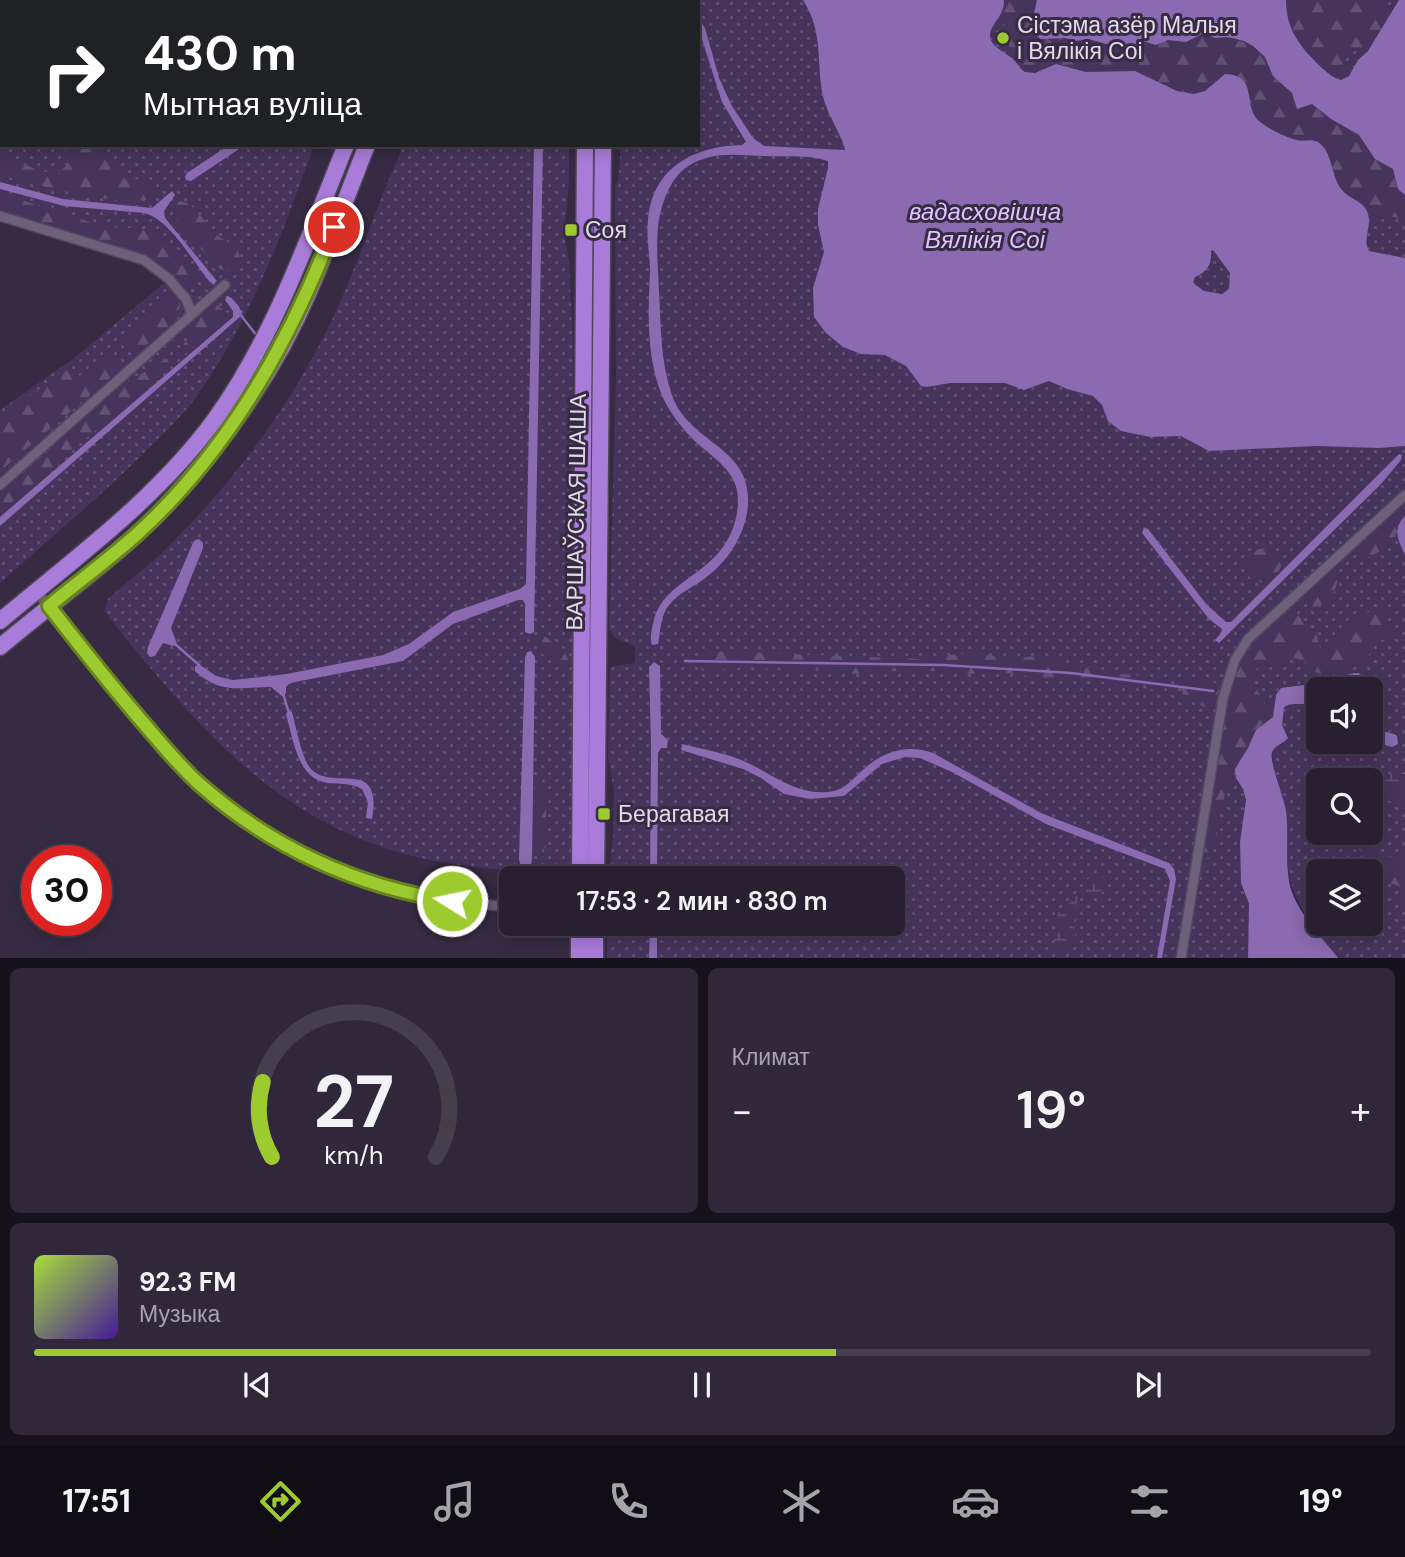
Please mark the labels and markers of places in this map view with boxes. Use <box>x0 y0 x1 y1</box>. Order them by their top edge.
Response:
place label: Сістэма азёр Малыя і Вялікія Соі <box>1017 10 1237 66</box>
marker: Сістэма азёр Малыя і Вялікія Соі <box>995 30 1011 46</box>
pin <box>304 197 364 257</box>
place label: Соя <box>585 215 627 245</box>
marker: Соя <box>563 222 579 238</box>
place label: Берагавая <box>618 799 729 829</box>
marker: Берагавая <box>596 806 612 822</box>

